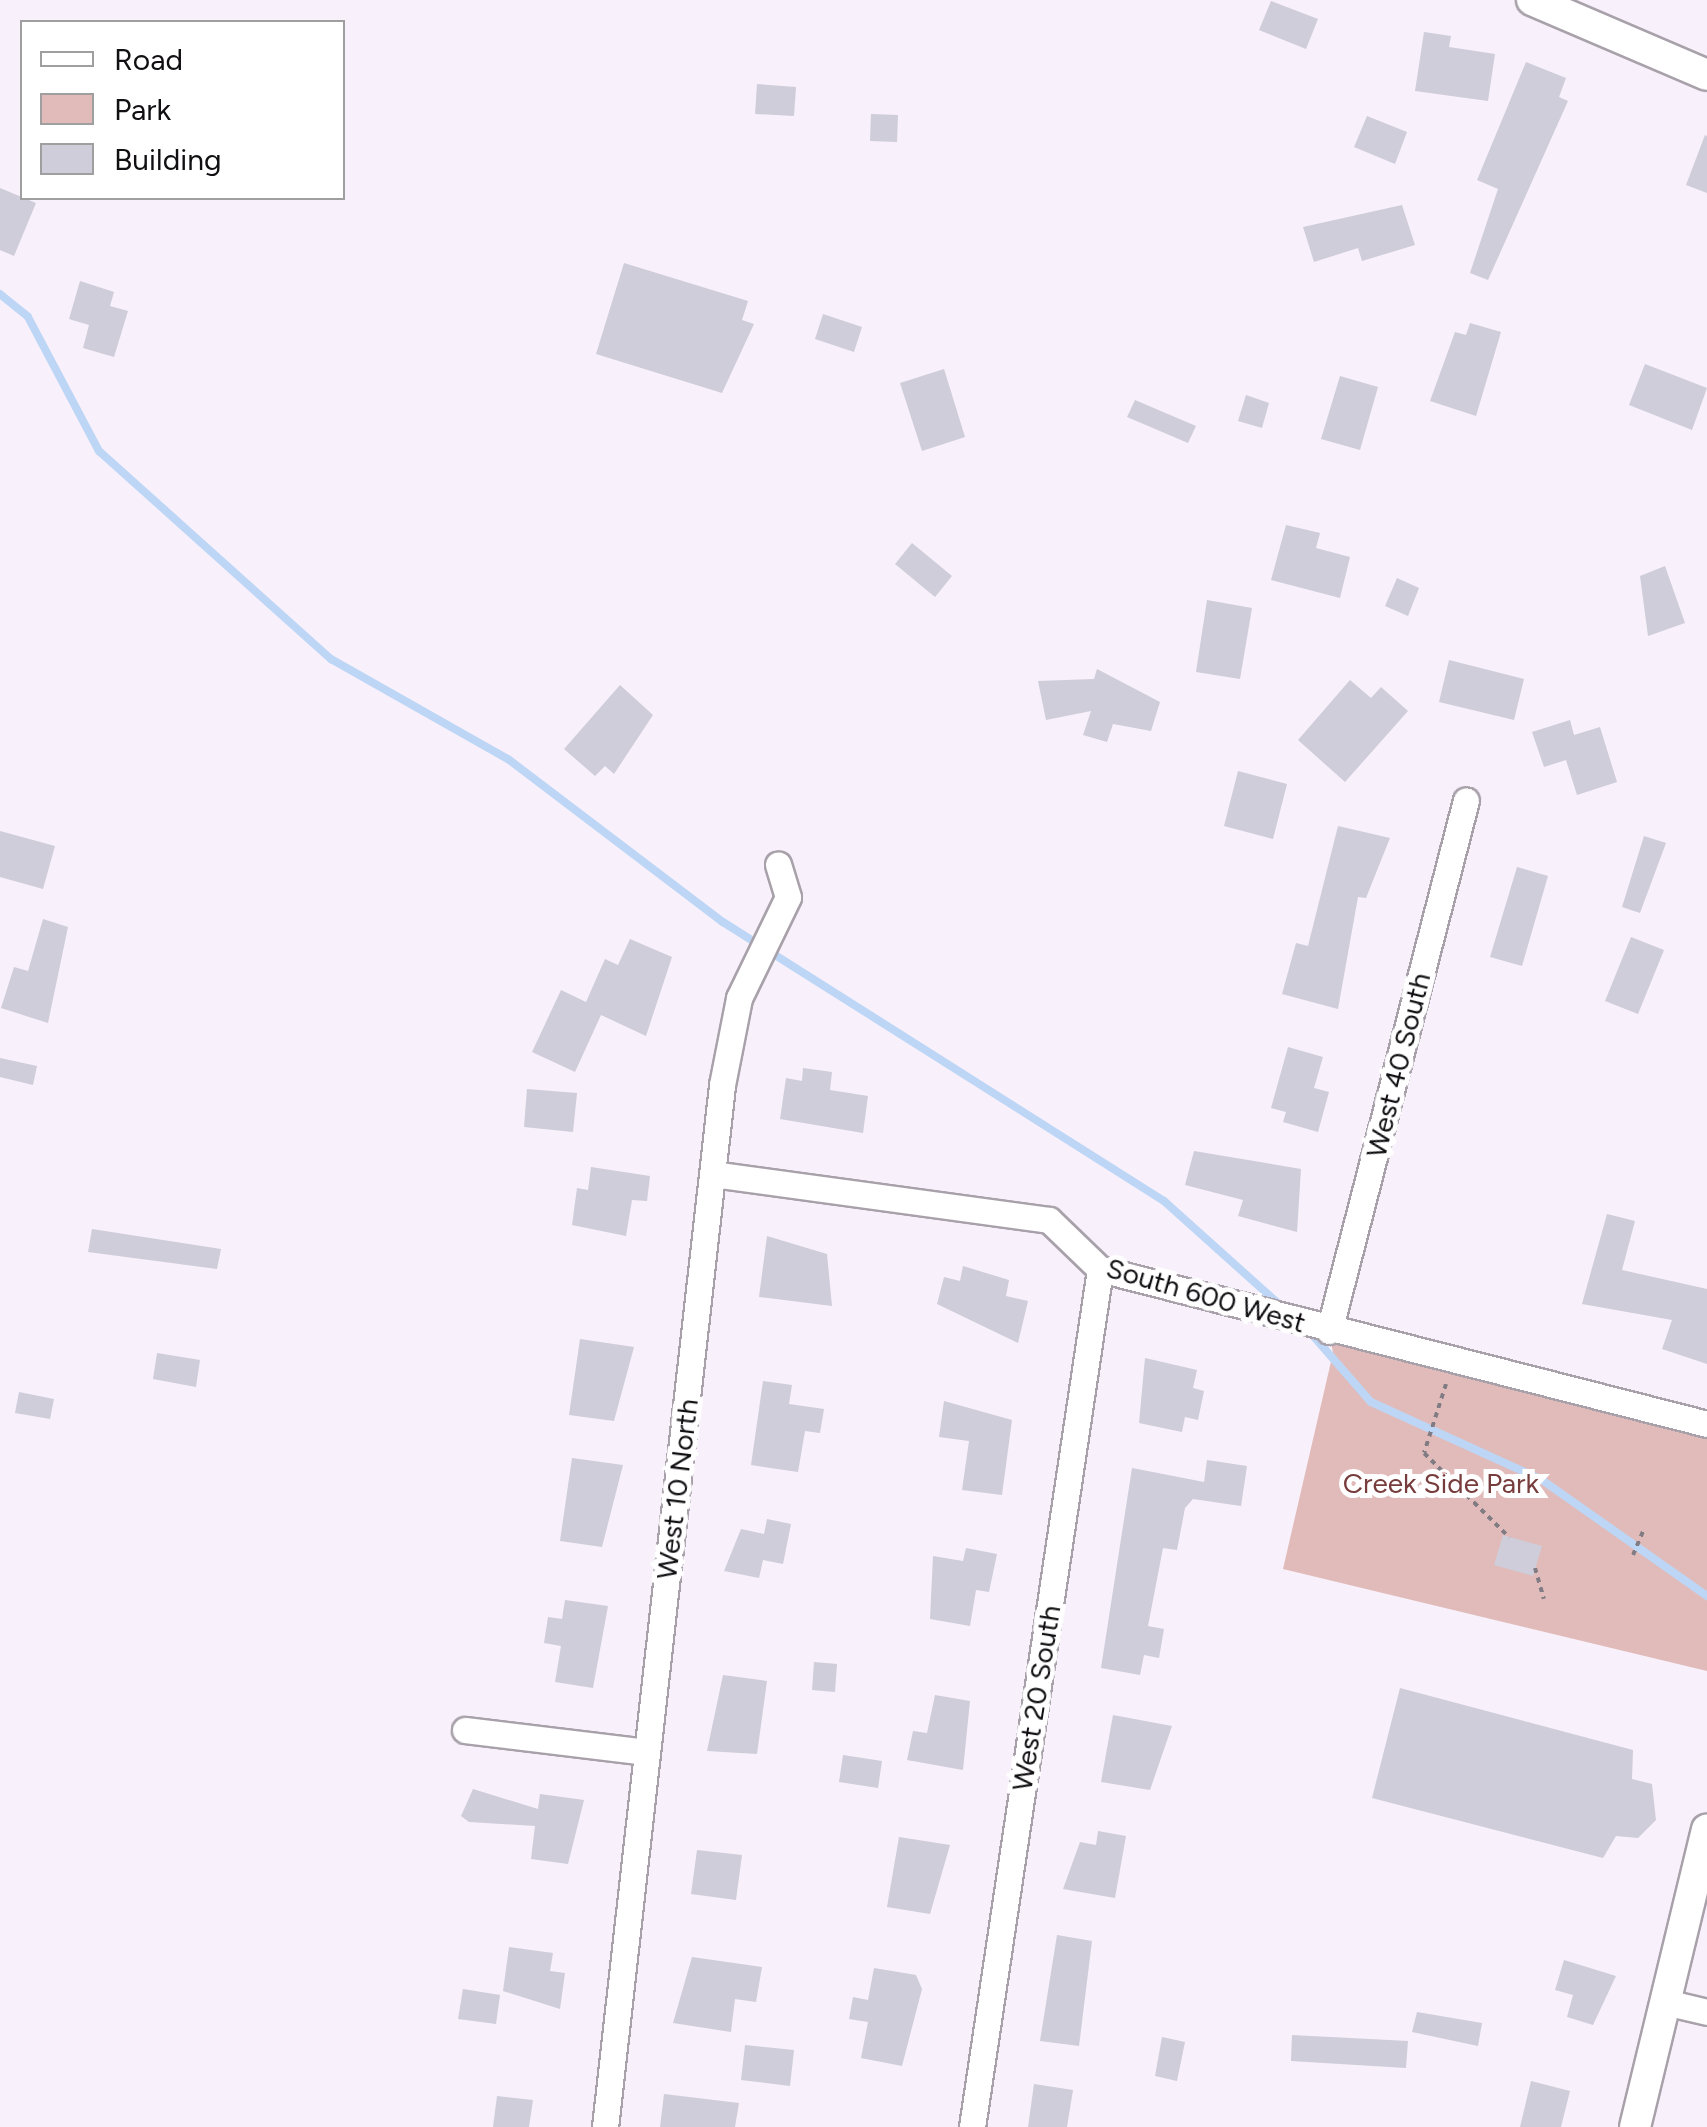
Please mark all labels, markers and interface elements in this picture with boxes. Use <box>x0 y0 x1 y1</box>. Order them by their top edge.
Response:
legend <box>20 20 345 200</box>
text: Road <box>114 41 183 78</box>
text: Park <box>114 91 171 128</box>
text: Building <box>114 141 222 178</box>
street label: West 40 South <box>1359 969 1437 1161</box>
street label: South 600 West <box>1103 1251 1309 1339</box>
street label: West 10 North <box>649 1397 705 1581</box>
park label: Creek Side Park <box>1343 1466 1539 1500</box>
street label: West 20 South <box>1005 1603 1067 1793</box>

